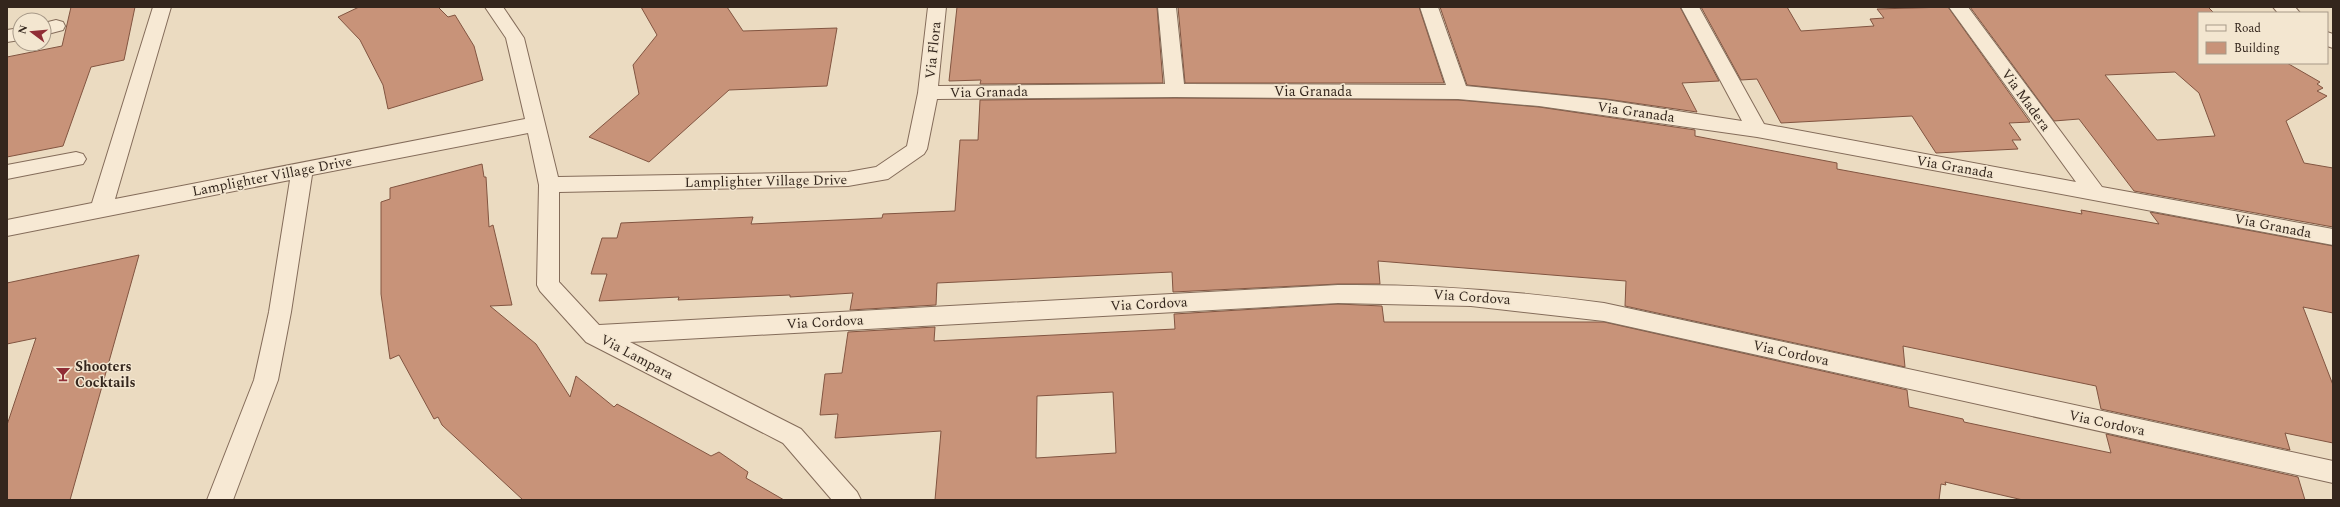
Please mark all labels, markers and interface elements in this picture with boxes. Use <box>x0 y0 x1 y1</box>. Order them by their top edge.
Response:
north arrow <box>12 12 52 52</box>
legend <box>2198 12 2328 64</box>
text: Road <box>2234 19 2261 38</box>
street label: Via Flora <box>920 20 946 80</box>
text: N <box>13 23 32 36</box>
text: Building <box>2234 39 2280 58</box>
street label: Via Madera <box>1996 64 2056 136</box>
street label: Via Granada <box>950 81 1028 103</box>
street label: Via Granada <box>1274 81 1352 102</box>
street label: Via Granada <box>1596 96 1676 128</box>
street label: Lamplighter Village Drive <box>190 150 354 202</box>
street label: Via Granada <box>1915 150 1995 184</box>
street label: Lamplighter Village Drive <box>685 169 848 193</box>
street label: Via Granada <box>2233 208 2313 244</box>
street label: Via Cordova <box>1433 284 1511 310</box>
street label: Via Cordova <box>1110 291 1188 317</box>
street label: Via Cordova <box>786 309 864 335</box>
street label: Via Lampara <box>597 329 677 385</box>
street label: Via Cordova <box>1751 335 1831 371</box>
place label: Shooters Cocktails <box>75 356 136 393</box>
bar icon: Shooters Cocktails <box>54 365 72 383</box>
street label: Via Cordova <box>2067 405 2147 441</box>

